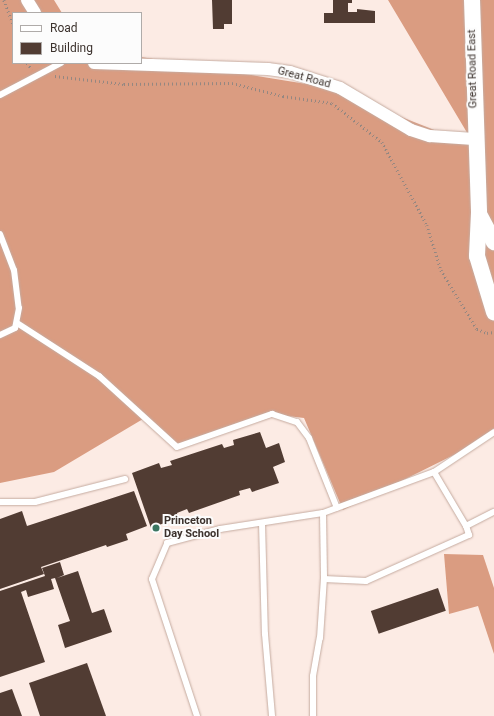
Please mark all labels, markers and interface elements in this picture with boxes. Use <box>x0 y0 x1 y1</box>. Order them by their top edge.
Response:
legend <box>12 12 142 64</box>
text: Road <box>50 21 78 35</box>
street label: Great Road East <box>466 30 480 108</box>
text: Building <box>50 41 93 55</box>
street label: Great Road <box>276 65 332 91</box>
place label: Princeton Day School <box>164 515 219 541</box>
marker: Princeton Day School <box>151 523 161 533</box>

